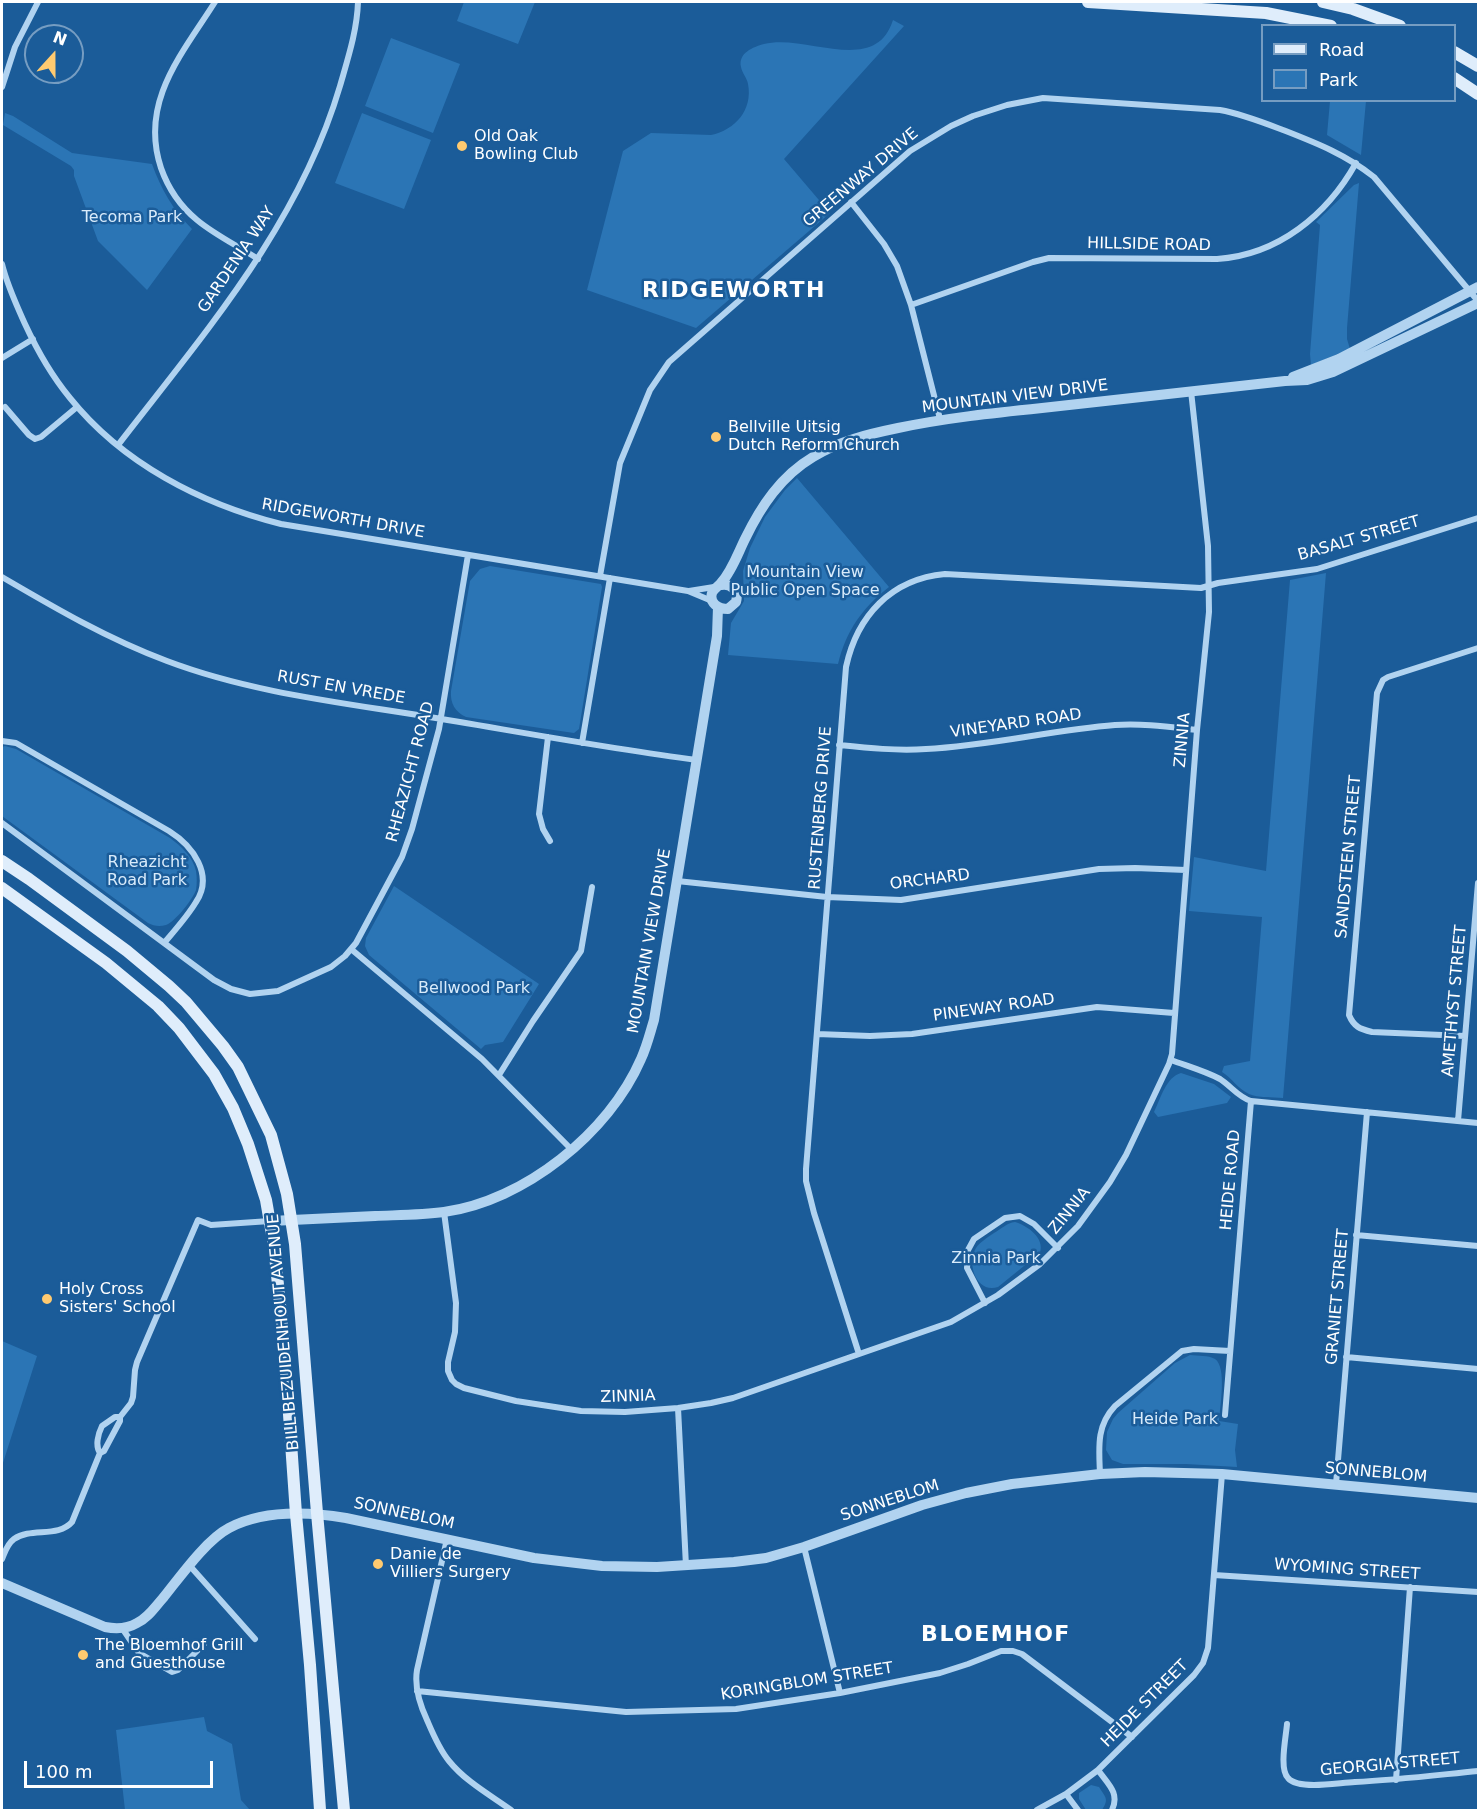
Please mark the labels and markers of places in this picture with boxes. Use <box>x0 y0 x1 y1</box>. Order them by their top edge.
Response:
place label: Old Oak Bowling Club <box>474 127 578 165</box>
marker: Old Oak Bowling Club <box>455 139 469 153</box>
place label: Bellville Uitsig Dutch Reform Church <box>728 418 900 456</box>
marker: Bellville Uitsig Dutch Reform Church <box>709 430 723 444</box>
place label: Holy Cross Sisters' School <box>59 1280 176 1318</box>
marker: Holy Cross Sisters' School <box>40 1292 54 1306</box>
place label: Danie de Villiers Surgery <box>390 1545 511 1583</box>
marker: Danie de Villiers Surgery <box>371 1557 385 1571</box>
place label: The Bloemhof Grill and Guesthouse <box>95 1636 243 1674</box>
marker: The Bloemhof Grill and Guesthouse <box>76 1648 90 1662</box>

